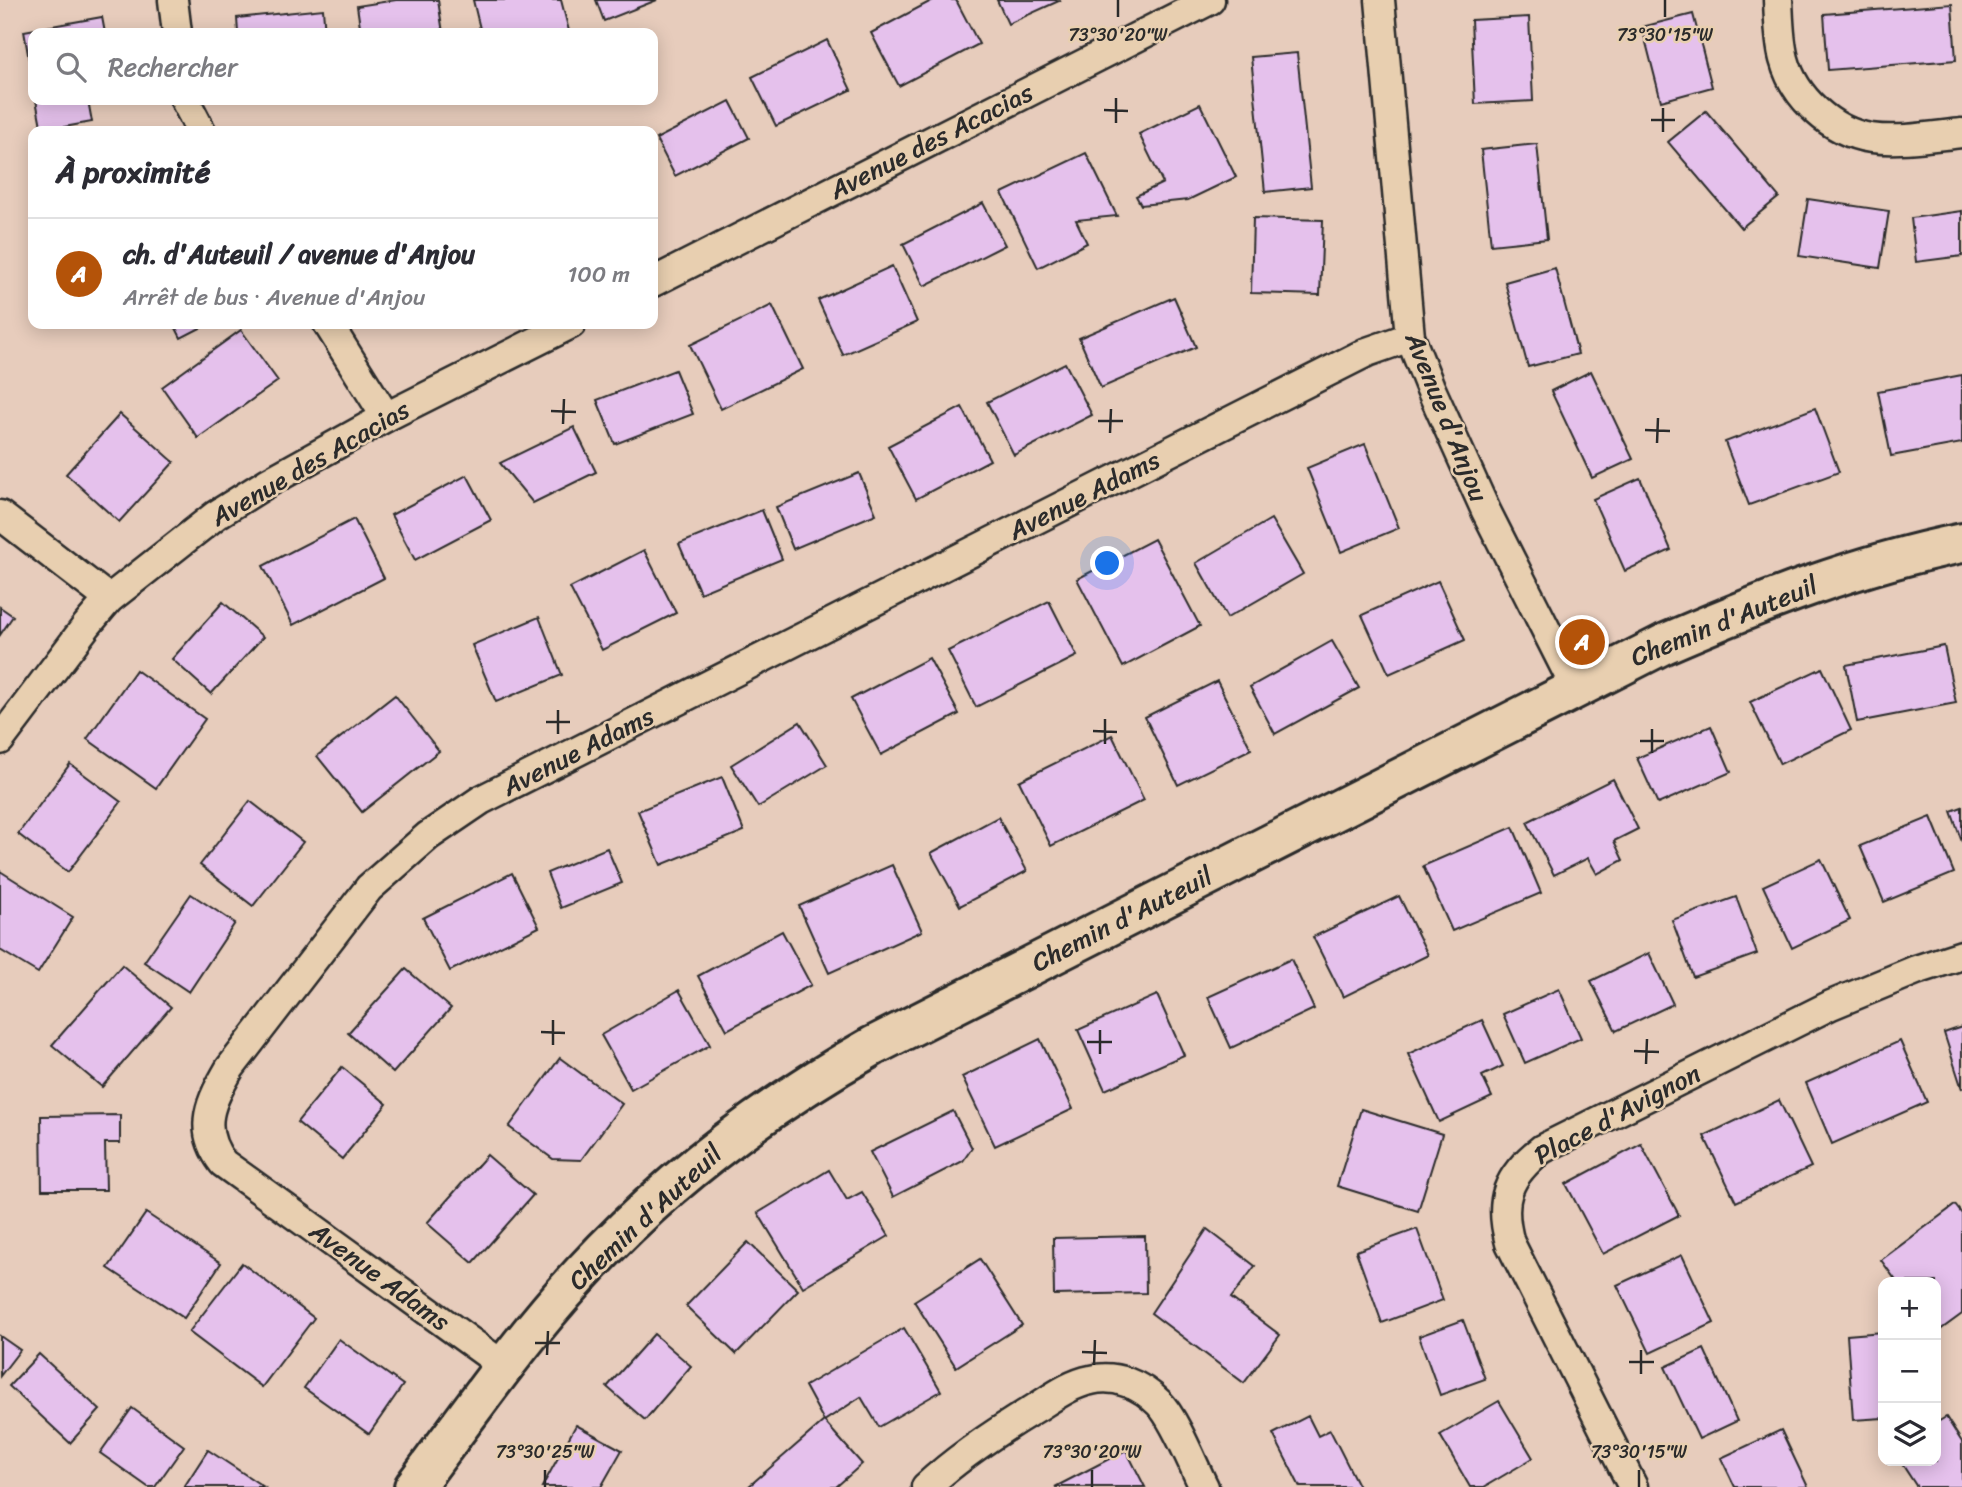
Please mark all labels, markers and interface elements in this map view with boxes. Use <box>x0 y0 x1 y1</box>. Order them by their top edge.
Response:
text: 73°30'20"W <box>1069 19 1169 51</box>
text: 73°30'15"W <box>1617 19 1714 51</box>
search box <box>28 28 658 105</box>
text: Rechercher <box>108 44 238 90</box>
icon: search <box>52 48 90 86</box>
street label: Avenue des Acacias <box>820 69 1042 213</box>
text: À proximité <box>56 145 210 199</box>
text: ch. d'Auteuil / avenue d'Anjou <box>123 231 475 277</box>
text: A <box>71 254 87 295</box>
text: 100 m <box>567 254 630 295</box>
text: Arrêt de bus · Avenue d'Anjou <box>123 277 425 318</box>
street label: Avenue d'Anjou <box>1392 324 1502 509</box>
street label: Avenue des Acacias <box>201 387 419 539</box>
street label: Avenue Adams <box>999 437 1168 554</box>
your location <box>1090 546 1124 580</box>
street label: Chemin d'Auteuil <box>1623 562 1825 680</box>
pin: A <box>1559 616 1605 668</box>
street label: Avenue Adams <box>493 693 662 810</box>
street label: Chemin d'Auteuil <box>1023 853 1222 985</box>
street label: Place d'Avignon <box>1525 1051 1709 1177</box>
street label: Chemin d'Auteuil <box>557 1132 734 1302</box>
street label: Avenue Adams <box>299 1208 460 1343</box>
map controls <box>1878 1277 1941 1466</box>
button: + <box>1878 1277 1941 1340</box>
button: − <box>1878 1340 1941 1403</box>
button: layers <box>1878 1403 1941 1466</box>
text: 73°30'25"W <box>496 1436 595 1468</box>
text: 73°30'20"W <box>1043 1436 1143 1468</box>
text: 73°30'15"W <box>1591 1436 1688 1468</box>

